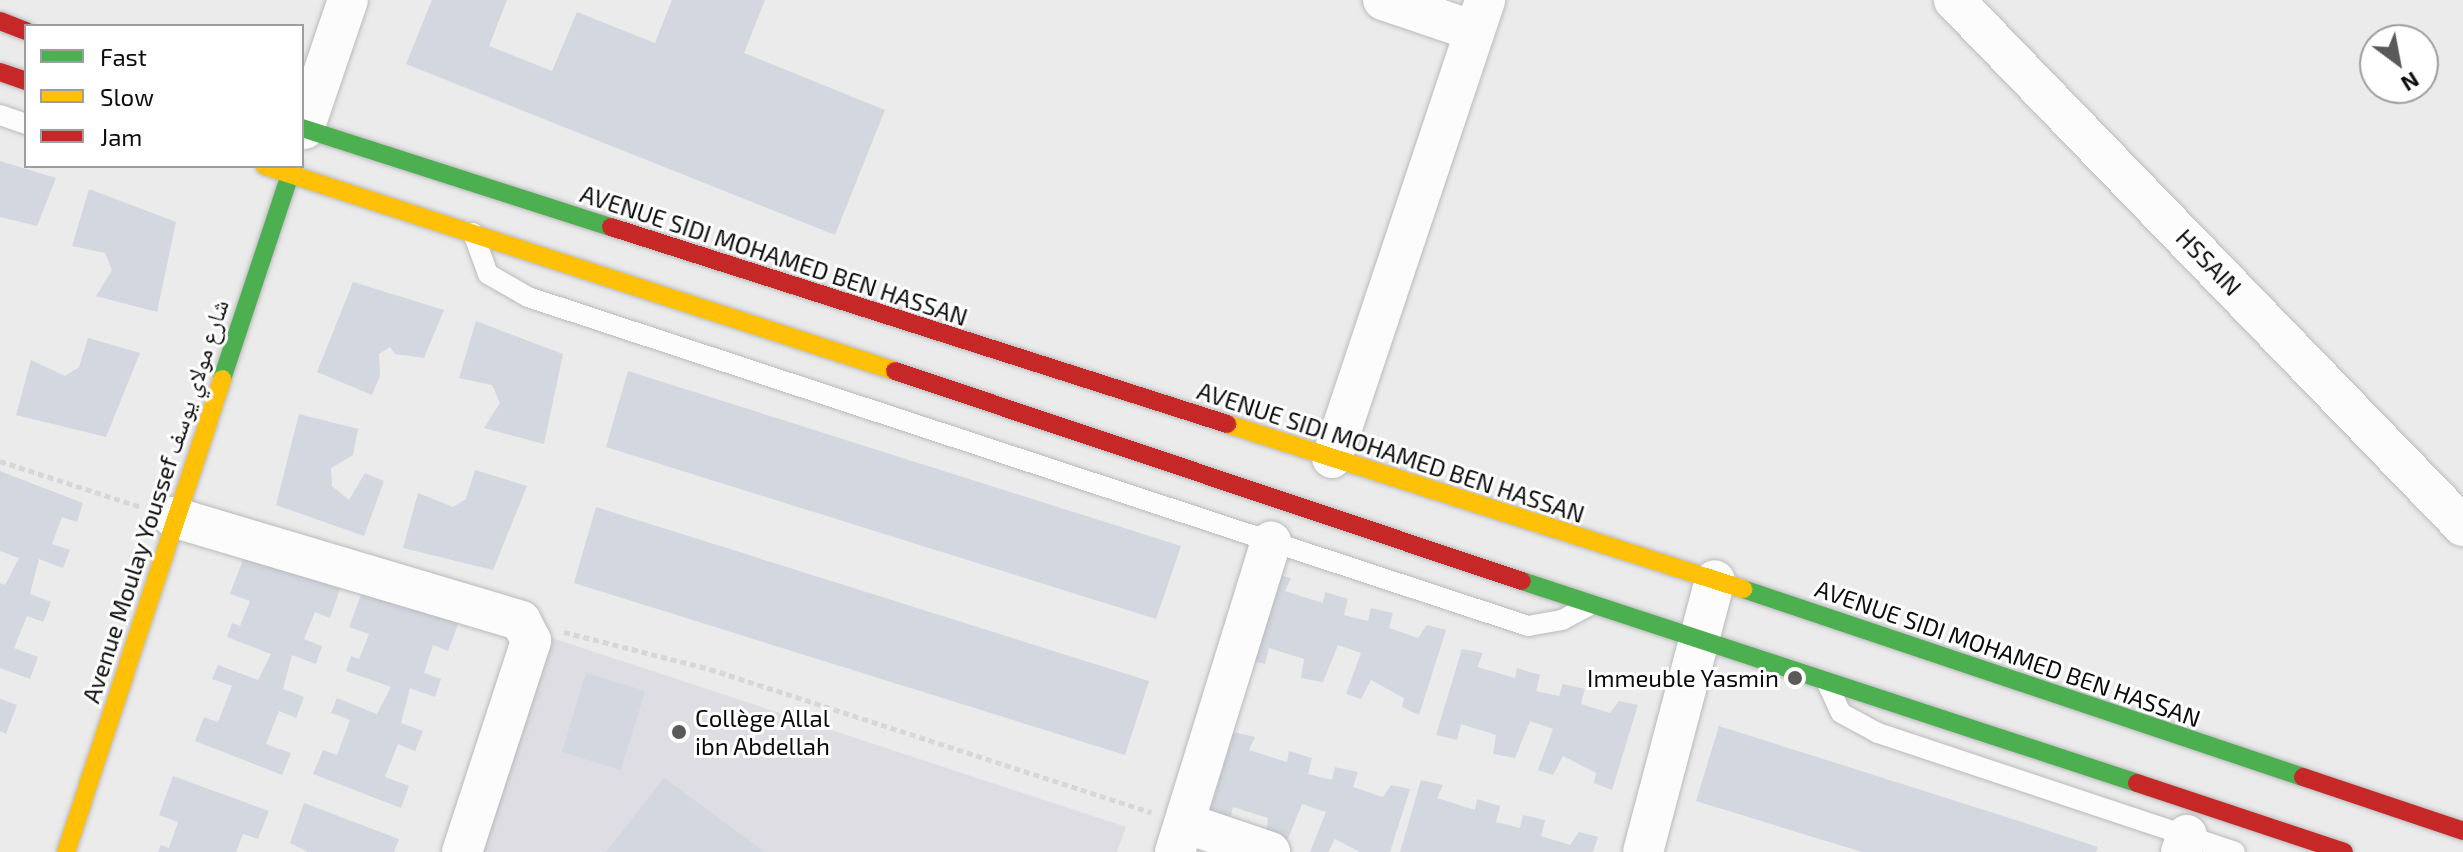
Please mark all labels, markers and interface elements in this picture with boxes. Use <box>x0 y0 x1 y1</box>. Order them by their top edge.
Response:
legend <box>24 24 304 168</box>
north arrow <box>2359 24 2439 104</box>
text: Fast <box>100 42 147 71</box>
text: N <box>2397 67 2424 98</box>
text: Slow <box>100 82 154 111</box>
text: Jam <box>100 122 142 151</box>
street label: AVENUE SIDI MOHAMED BEN HASSAN <box>577 179 971 331</box>
street label: HSSAIN <box>2170 223 2248 301</box>
street label: Avenue Moulay Youssef شارع مولاي يوسف <box>76 295 234 707</box>
street label: AVENUE SIDI MOHAMED BEN HASSAN <box>1194 376 1588 528</box>
street label: AVENUE SIDI MOHAMED BEN HASSAN <box>1812 573 2204 733</box>
place label: Immeuble Yasmin <box>1586 664 1779 692</box>
marker: Immeuble Yasmin <box>1786 669 1804 687</box>
place label: Collège Allal ibn Abdellah <box>695 704 831 760</box>
marker: Collège Allal ibn Abdellah <box>670 723 688 741</box>

